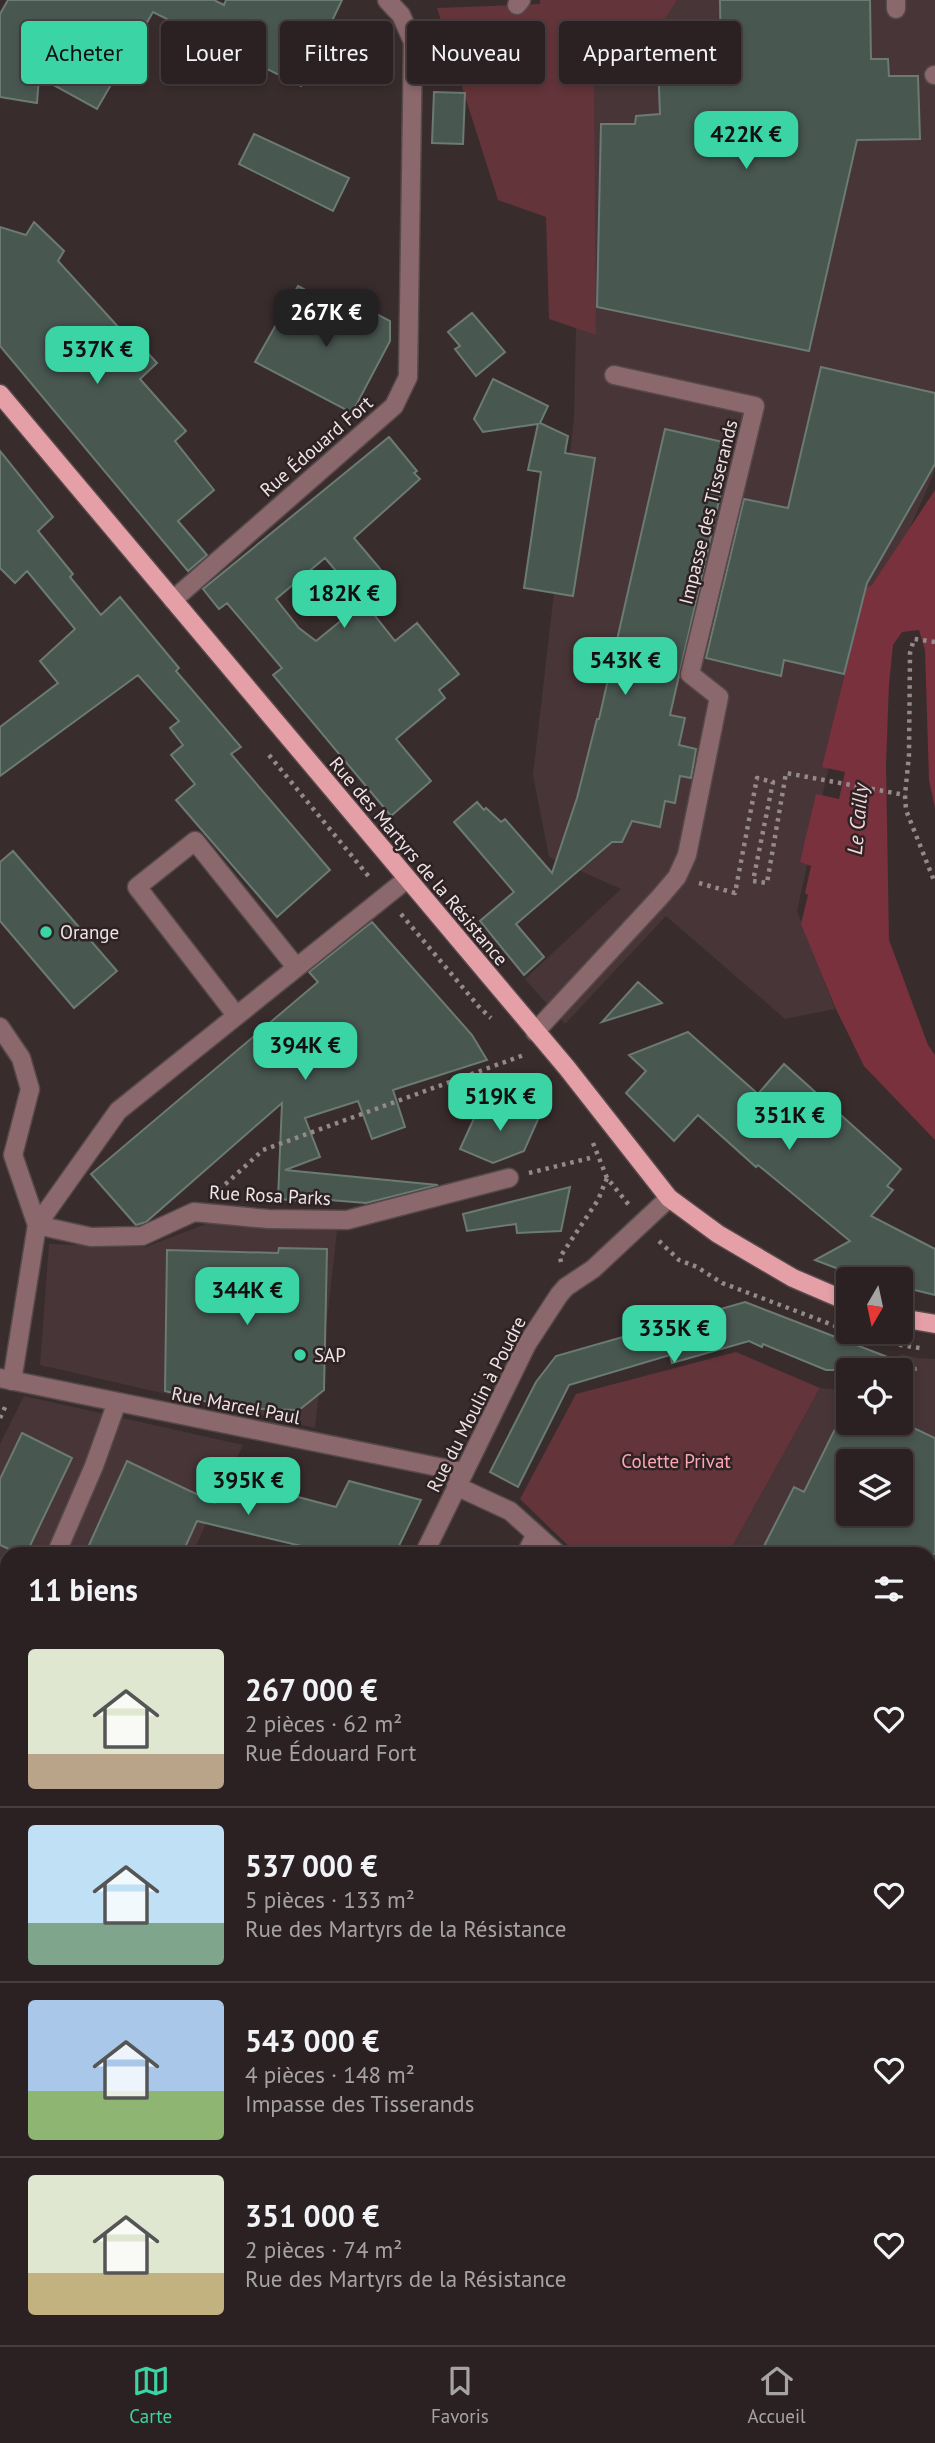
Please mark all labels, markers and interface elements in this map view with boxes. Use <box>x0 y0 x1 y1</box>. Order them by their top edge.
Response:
chip: Acheter <box>21 21 147 84</box>
chip: Louer <box>161 21 266 84</box>
chip: Filtres <box>280 21 393 84</box>
chip: Nouveau <box>407 21 545 84</box>
chip: Appartement <box>559 21 741 84</box>
pin: 422K € <box>689 111 803 171</box>
text: 422K € <box>710 119 782 148</box>
pin: 267K € <box>269 290 383 349</box>
text: 267K € <box>290 297 362 326</box>
pin: 537K € <box>40 326 154 386</box>
text: 537K € <box>61 334 133 363</box>
street label: Rue Édouard Fort <box>255 390 378 501</box>
street label: Impasse des Tisserands <box>673 417 743 607</box>
pin: 182K € <box>287 570 401 630</box>
text: 182K € <box>308 578 380 607</box>
pin: 543K € <box>568 638 682 697</box>
text: 543K € <box>589 645 661 674</box>
street label: Rue des Martyrs de la Résistance <box>324 752 514 970</box>
water label: Le Cailly <box>841 780 874 856</box>
place label: Orange <box>60 920 119 944</box>
marker: Orange <box>38 924 54 940</box>
pin: 394K € <box>248 1023 362 1082</box>
text: 394K € <box>269 1030 341 1059</box>
pin: 519K € <box>443 1074 557 1133</box>
text: 519K € <box>464 1081 536 1110</box>
pin: 351K € <box>732 1092 846 1152</box>
text: 351K € <box>753 1100 825 1129</box>
street label: Rue Rosa Parks <box>208 1180 332 1210</box>
north arrow <box>836 1267 914 1344</box>
map controls <box>836 1267 913 1526</box>
pin: 344K € <box>190 1268 304 1327</box>
text: 344K € <box>211 1275 283 1304</box>
pin: 335K € <box>617 1306 731 1365</box>
street label: Rue du Moulin à Poudre <box>421 1312 531 1496</box>
text: 335K € <box>638 1313 710 1342</box>
place label: SAP <box>314 1343 346 1367</box>
marker: SAP <box>292 1347 308 1363</box>
button: locate <box>836 1358 913 1435</box>
street label: Rue Marcel Paul <box>170 1381 303 1429</box>
park label: Colette Privat <box>621 1449 731 1473</box>
button: layers <box>836 1449 913 1526</box>
pin: 395K € <box>191 1458 305 1517</box>
text: 395K € <box>212 1465 284 1494</box>
text: 11 biens <box>28 1570 138 1609</box>
icon: filters <box>870 1570 908 1608</box>
text: 267 000 € <box>245 1670 378 1709</box>
icon: home <box>84 1677 168 1761</box>
icon: heart <box>870 1700 908 1738</box>
text: 2 pièces · 62 m² <box>245 1709 402 1738</box>
text: Rue Édouard Fort <box>245 1738 416 1767</box>
text: 537 000 € <box>245 1846 378 1885</box>
icon: home <box>84 1853 168 1937</box>
icon: heart <box>870 1876 908 1914</box>
text: 5 pièces · 133 m² <box>245 1885 415 1914</box>
text: Rue des Martyrs de la Résistance <box>245 1914 566 1943</box>
text: 543 000 € <box>245 2021 379 2060</box>
icon: home <box>84 2028 168 2112</box>
icon: heart <box>870 2051 908 2089</box>
text: 4 pièces · 148 m² <box>245 2060 415 2089</box>
text: Impasse des Tisserands <box>245 2089 474 2118</box>
text: 351 000 € <box>245 2196 379 2235</box>
icon: home <box>84 2203 168 2287</box>
icon: heart <box>870 2226 908 2264</box>
text: 2 pièces · 74 m² <box>245 2235 402 2264</box>
text: Rue des Martyrs de la Résistance <box>245 2264 566 2293</box>
tab: Carte <box>129 2362 172 2428</box>
tab: Favoris <box>431 2362 489 2428</box>
tab: Accueil <box>748 2362 806 2428</box>

